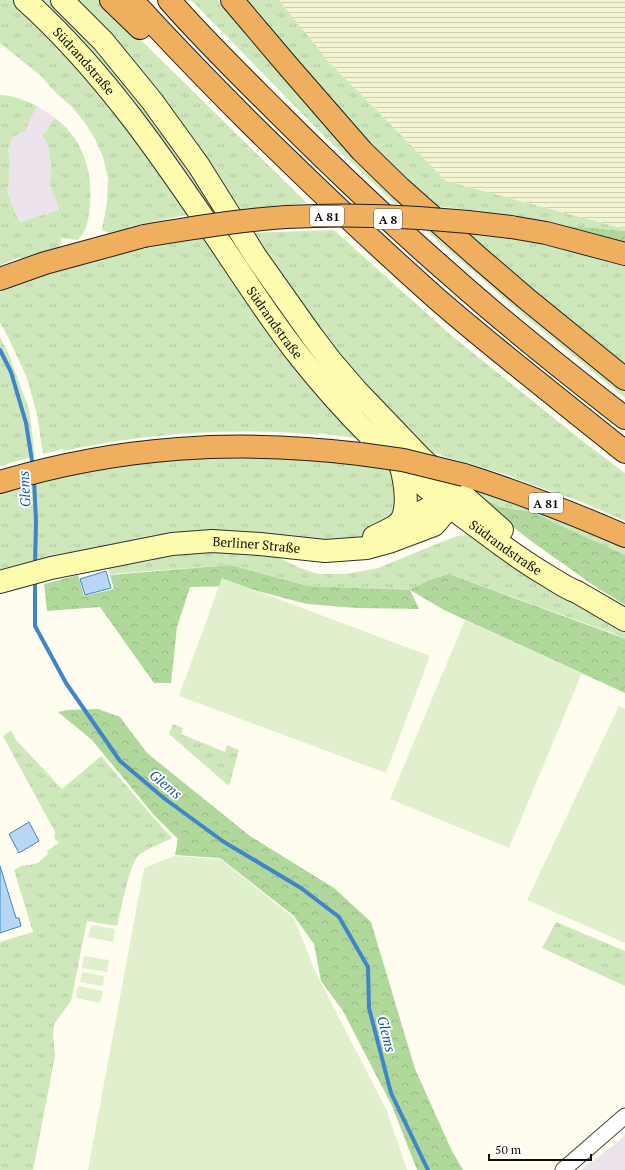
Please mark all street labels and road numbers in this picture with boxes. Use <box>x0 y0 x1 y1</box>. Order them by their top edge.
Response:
street label: Südrandstraße <box>49 23 119 99</box>
road number: A 81 <box>310 206 344 226</box>
road number: A 8 <box>374 209 402 229</box>
street label: Südrandstraße <box>243 283 307 362</box>
road number: A 81 <box>529 493 563 513</box>
street label: Südrandstraße <box>466 515 545 579</box>
street label: Berliner Straße <box>212 532 301 557</box>

